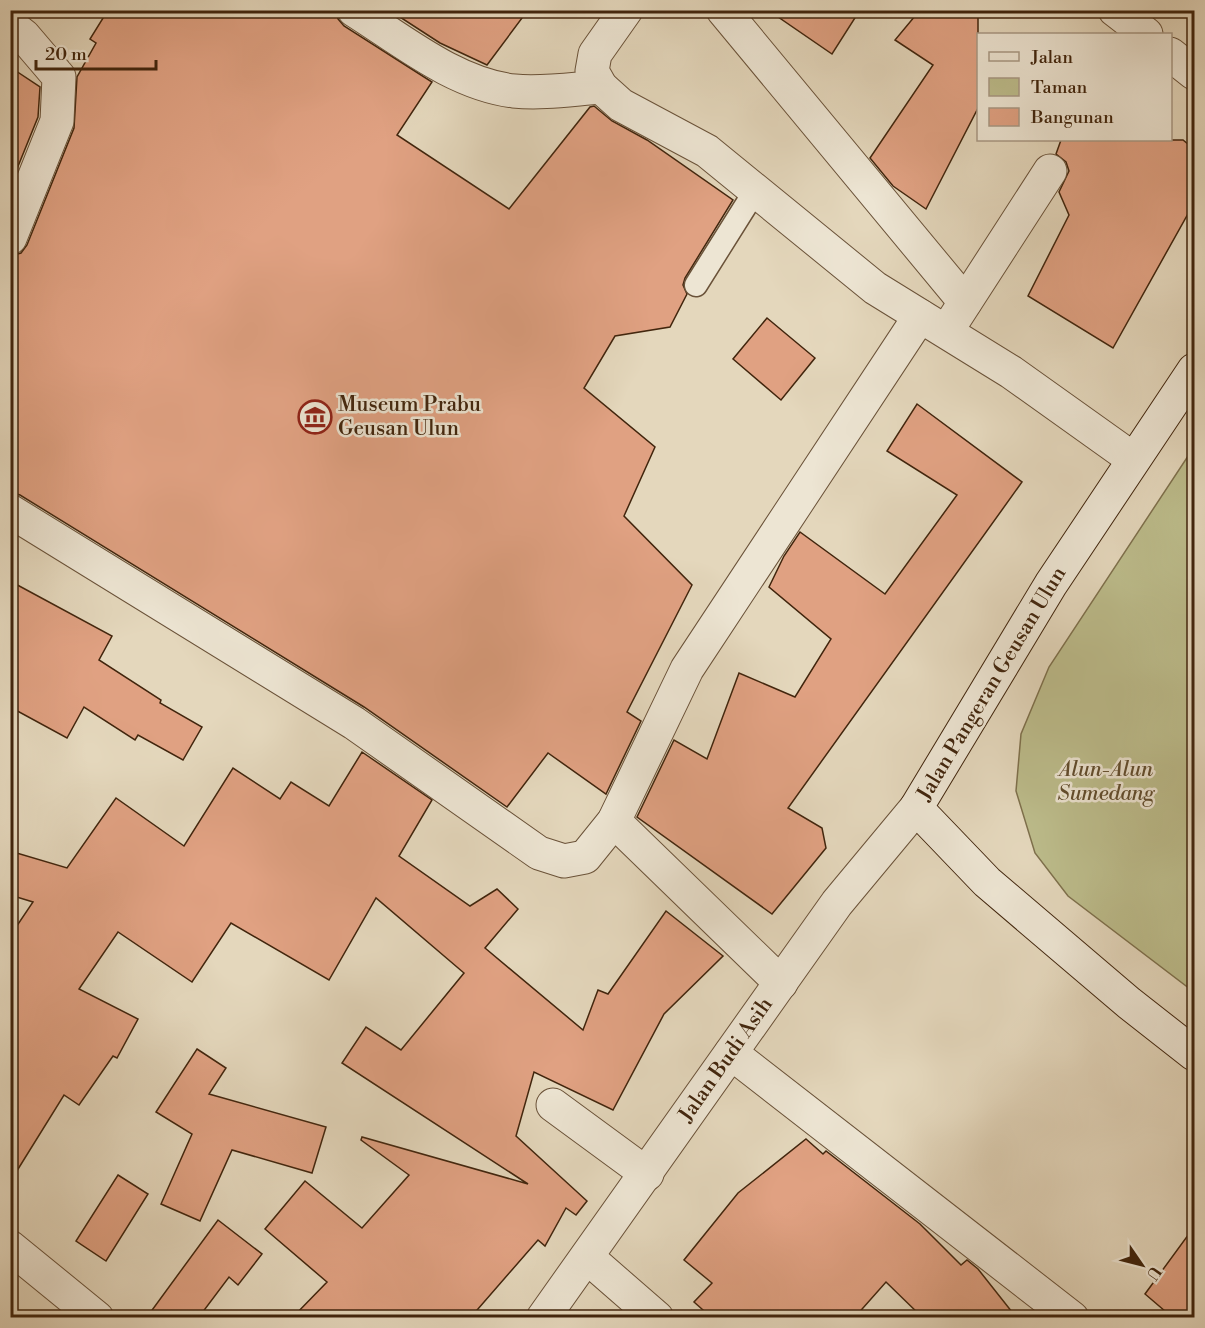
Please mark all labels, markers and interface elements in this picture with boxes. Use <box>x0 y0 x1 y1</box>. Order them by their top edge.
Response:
scale bar <box>36 33 156 71</box>
legend <box>977 33 1172 141</box>
text: 20 m <box>45 43 87 66</box>
text: Jalan <box>1030 46 1073 69</box>
text: Taman <box>1031 76 1088 99</box>
text: Bangunan <box>1030 106 1114 129</box>
place label: Museum Prabu Geusan Ulun <box>338 392 481 442</box>
museum icon: Museum Prabu Geusan Ulun <box>297 399 333 435</box>
street label: Jalan Pangeran Geusan Ulun <box>911 562 1072 807</box>
park label: Alun-Alun Sumedang <box>1057 757 1156 807</box>
street label: Jalan Budi Asih <box>673 992 779 1128</box>
north arrow <box>1112 1235 1172 1295</box>
text: U <box>1141 1262 1165 1284</box>

